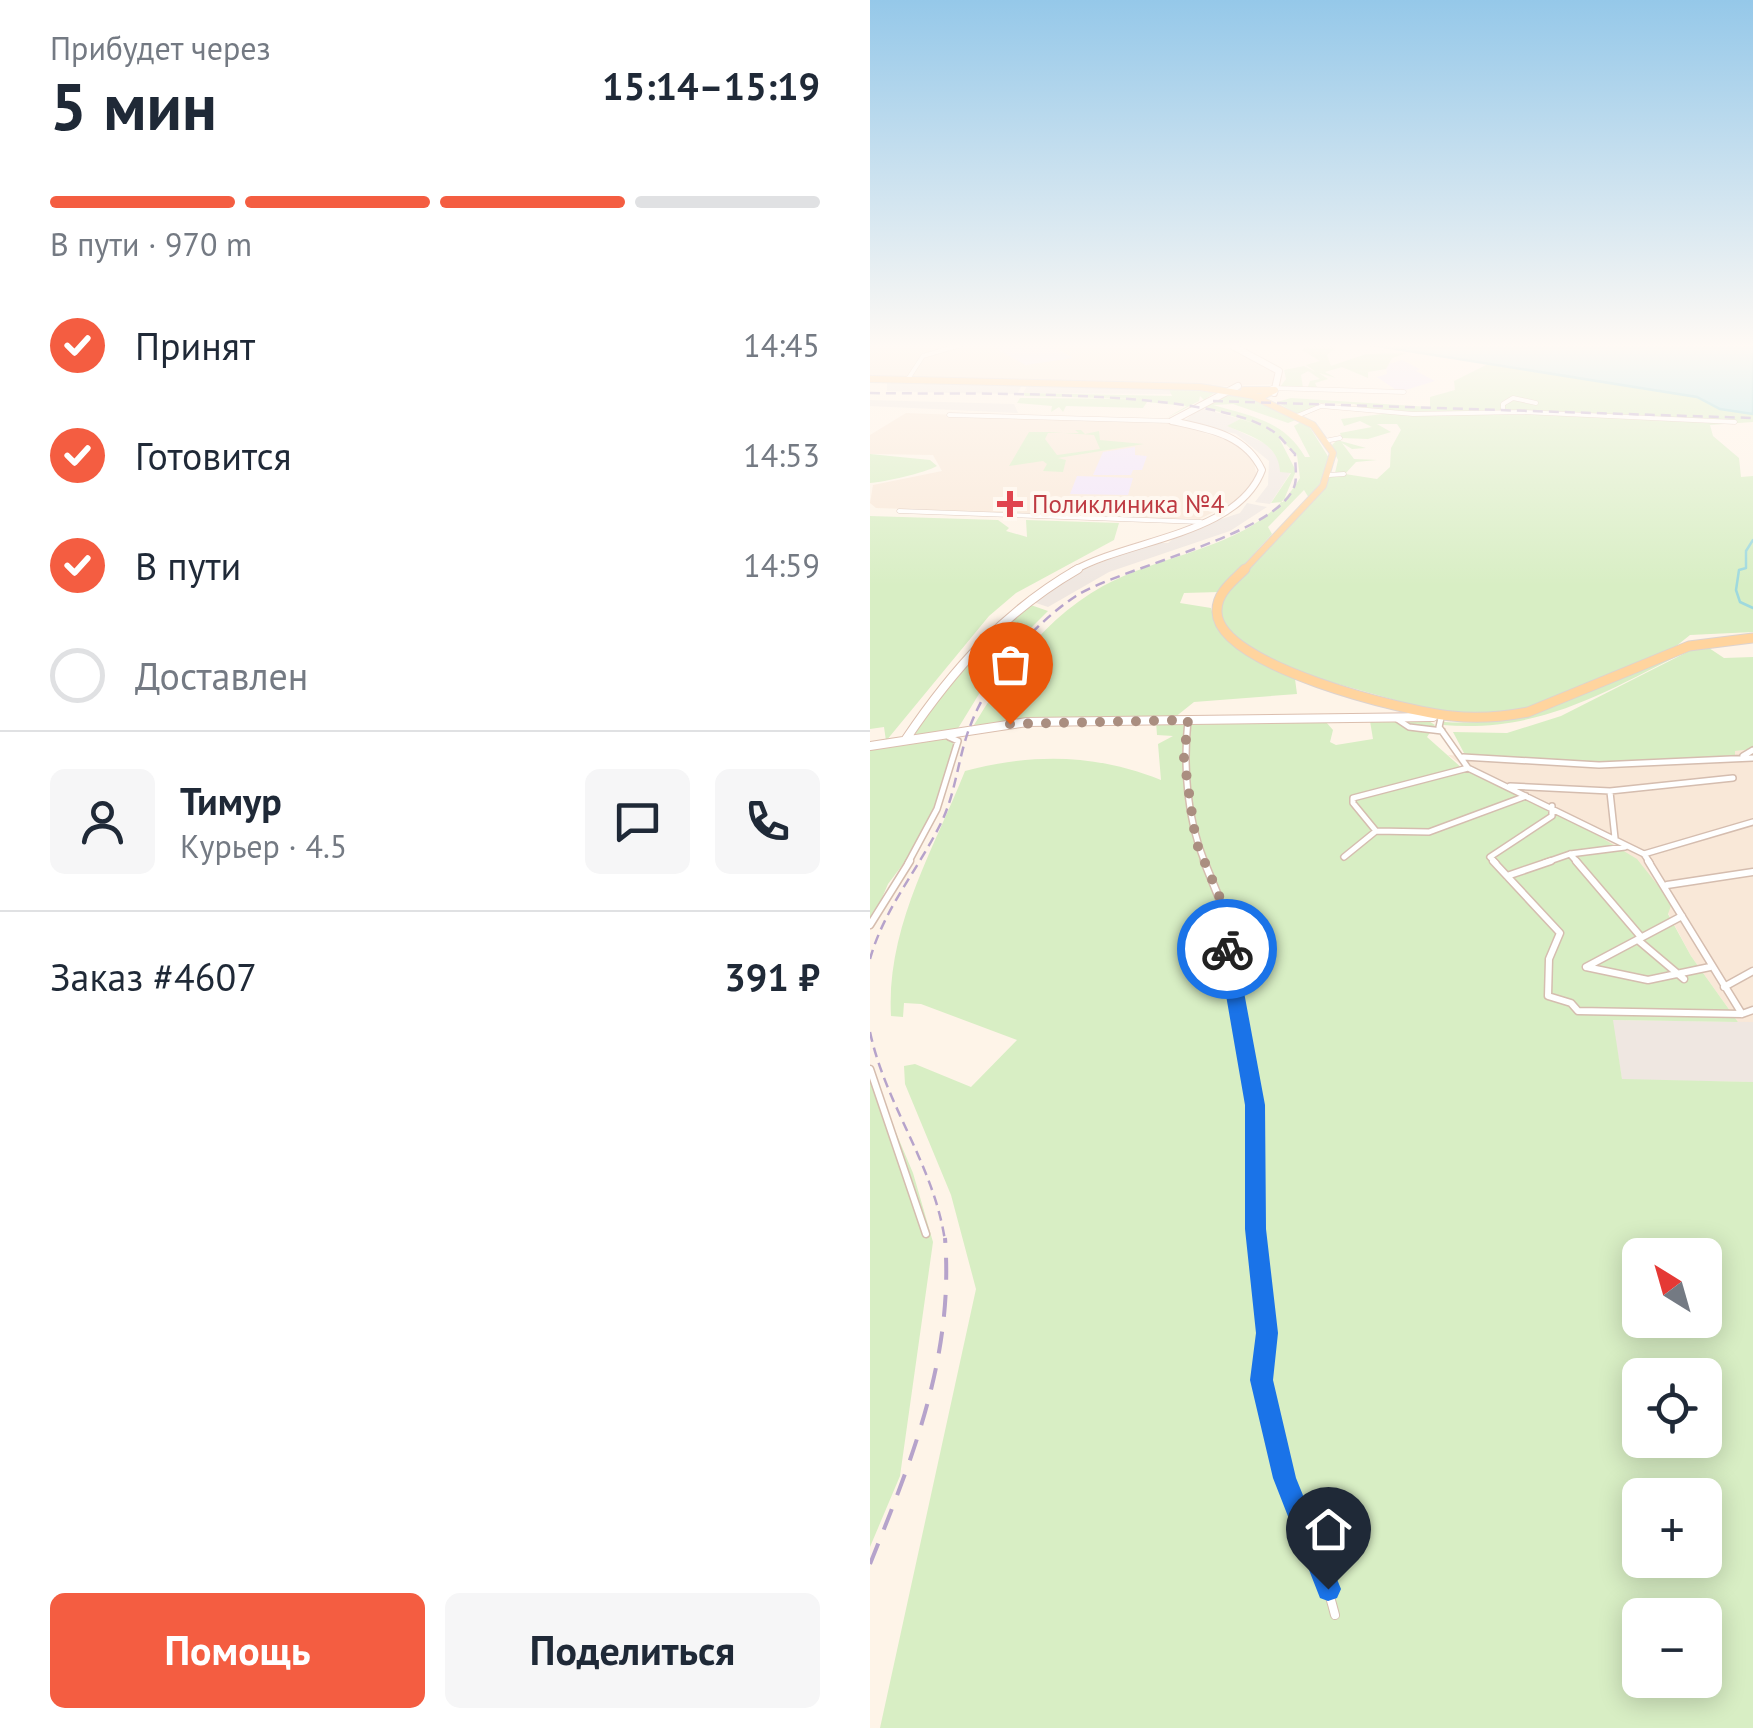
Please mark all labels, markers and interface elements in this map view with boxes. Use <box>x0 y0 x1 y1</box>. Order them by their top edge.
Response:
text: Прибудет через <box>50 27 271 69</box>
text: 15:14–15:19 <box>602 61 820 110</box>
text: 5 мин <box>50 64 217 148</box>
text: В пути · 970 m <box>50 223 252 265</box>
icon: check <box>50 318 105 373</box>
text: Принят <box>135 321 255 370</box>
text: 14:45 <box>743 324 820 366</box>
icon: check <box>50 428 105 483</box>
text: Готовится <box>135 431 292 480</box>
text: 14:53 <box>743 434 820 476</box>
place label: Поликлиника №4 <box>1032 488 1225 520</box>
marker: Поликлиника №4 <box>997 491 1023 517</box>
icon: check <box>50 538 105 593</box>
text: В пути <box>135 541 241 590</box>
text: 14:59 <box>743 544 820 586</box>
pin <box>968 622 1053 725</box>
icon: bag <box>983 637 1038 692</box>
text: Доставлен <box>135 651 308 700</box>
button: person <box>50 769 155 874</box>
button: chat <box>585 769 690 874</box>
button: phone <box>715 769 820 874</box>
text: Тимур <box>180 776 282 825</box>
text: Курьер · 4.5 <box>180 825 347 867</box>
courier <box>1177 899 1277 999</box>
icon: bike <box>1200 922 1255 977</box>
text: Заказ #4607 <box>50 952 257 1001</box>
text: 391 ₽ <box>724 952 820 1001</box>
north arrow <box>1622 1238 1722 1338</box>
map controls <box>1622 1238 1722 1698</box>
button: locate <box>1622 1358 1722 1458</box>
button: + <box>1622 1478 1722 1578</box>
pin <box>1286 1487 1371 1590</box>
icon: home <box>1301 1502 1356 1557</box>
button: Помощь <box>50 1593 425 1708</box>
button: Поделиться <box>445 1593 820 1708</box>
button: − <box>1622 1598 1722 1698</box>

